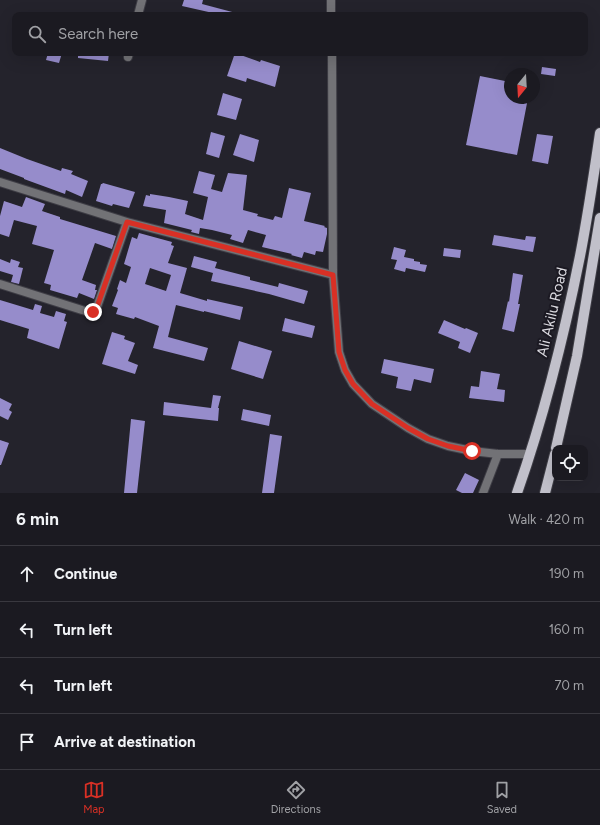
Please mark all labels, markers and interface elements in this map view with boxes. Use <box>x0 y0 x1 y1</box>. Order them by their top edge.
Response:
search box <box>12 12 588 56</box>
icon: search <box>26 23 48 45</box>
text: Search here <box>58 25 138 43</box>
north arrow <box>504 68 540 104</box>
street label: Ali Akilu Road <box>533 265 571 359</box>
route end <box>84 303 102 321</box>
route start <box>463 442 481 460</box>
map controls <box>552 445 588 481</box>
button: locate <box>552 445 588 481</box>
text: 6 min <box>16 509 59 529</box>
text: Walk · 420 m <box>509 512 584 527</box>
icon: ahead <box>16 563 38 585</box>
text: Continue <box>54 565 117 583</box>
text: 190 m <box>549 566 584 581</box>
icon: left <box>16 619 38 641</box>
text: Turn left <box>54 621 112 639</box>
text: 160 m <box>549 622 584 637</box>
icon: left <box>16 675 38 697</box>
text: Turn left <box>54 677 112 695</box>
text: 70 m <box>554 678 584 693</box>
icon: arrive <box>16 731 38 753</box>
text: Arrive at destination <box>54 733 195 751</box>
tab: Map <box>83 779 105 816</box>
tab: Directions <box>271 779 321 816</box>
tab: Saved <box>487 779 517 816</box>

